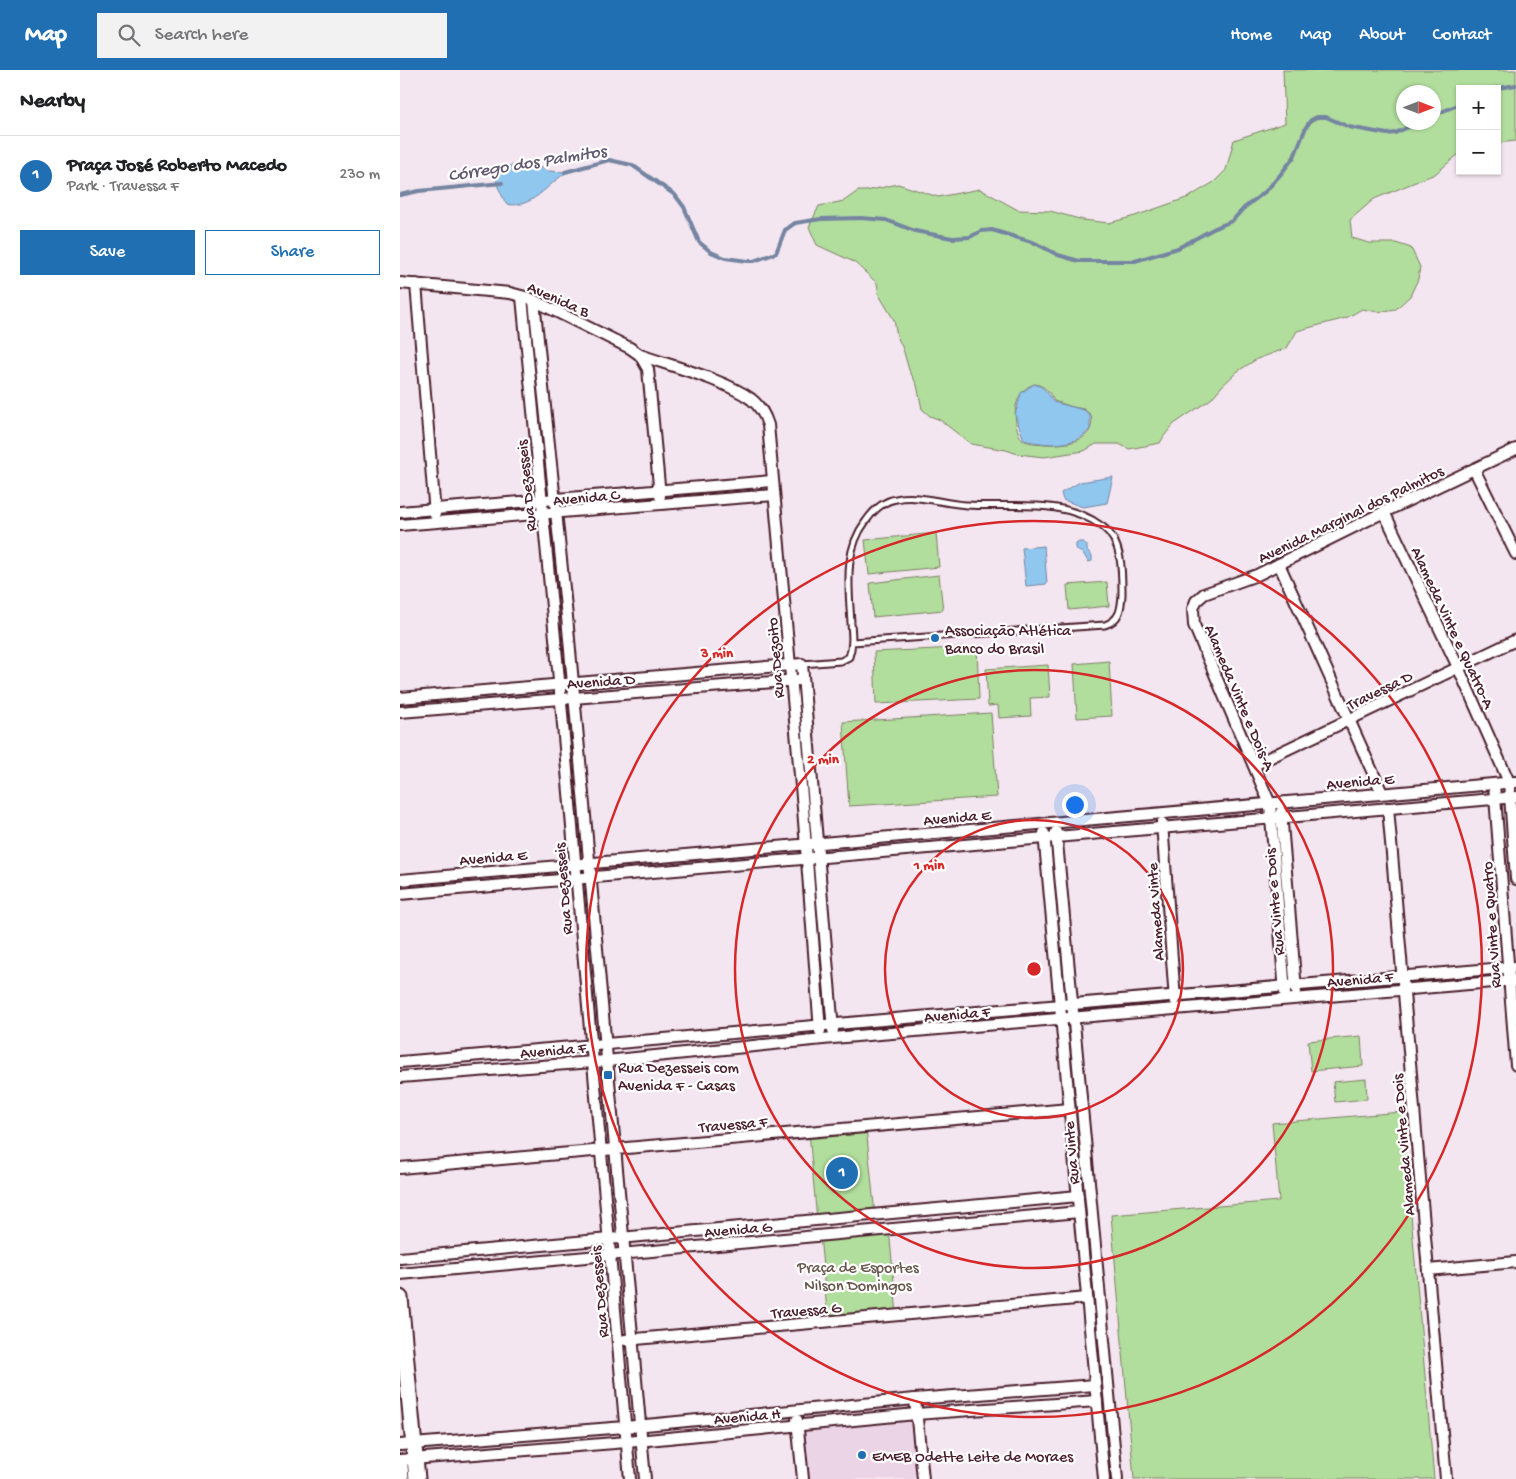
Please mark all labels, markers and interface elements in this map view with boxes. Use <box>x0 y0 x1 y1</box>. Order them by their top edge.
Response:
search box <box>97 13 447 58</box>
text: Map <box>25 21 67 50</box>
icon: search <box>115 21 143 49</box>
text: Search here <box>155 24 248 47</box>
text: Home <box>1230 25 1272 46</box>
text: Map <box>1300 25 1331 46</box>
text: About <box>1359 25 1405 46</box>
text: Contact <box>1433 25 1491 46</box>
north arrow <box>1396 85 1441 130</box>
map controls <box>1456 85 1501 175</box>
button: + <box>1456 85 1501 130</box>
text: Nearby <box>20 90 85 115</box>
button: − <box>1456 130 1501 175</box>
water label: Córrego dos Palmitos <box>447 141 610 187</box>
text: Praça José Roberto Macedo <box>67 155 287 178</box>
text: 1 <box>33 166 39 185</box>
text: 230 m <box>340 166 380 185</box>
text: Park · Travessa F <box>67 178 179 197</box>
button: Save <box>20 230 195 275</box>
button: Share <box>205 230 380 275</box>
street label: Avenida B <box>524 279 592 324</box>
street label: Rua Dezesseis <box>514 438 543 532</box>
street label: Avenida Marginal dos Palmitos <box>1256 462 1448 569</box>
street label: Avenida C <box>552 487 622 512</box>
street label: Alameda Vinte e Quatro-A <box>1405 545 1497 714</box>
street label: Rua Dezoito <box>764 617 790 699</box>
place label: Associação Atlética Banco do Brasil <box>944 623 1072 660</box>
street label: Alameda Vinte e Dois-A <box>1198 623 1278 776</box>
marker: Associação Atlética Banco do Brasil <box>929 632 941 644</box>
text: 3 min <box>700 645 734 663</box>
street label: Travessa D <box>1344 668 1417 717</box>
street label: Avenida D <box>567 672 637 695</box>
text: 2 min <box>807 751 840 769</box>
street label: Avenida E <box>1326 771 1396 796</box>
your location <box>1062 792 1088 818</box>
street label: Avenida E <box>923 807 993 832</box>
street label: Rua Dezesseis <box>552 841 579 935</box>
street label: Rua Vinte e Dois <box>1262 846 1291 956</box>
street label: Avenida E <box>459 847 529 872</box>
text: 1 min <box>913 857 945 875</box>
street label: Alameda Vinte <box>1145 861 1170 961</box>
street label: Rua Vinte e Quatro <box>1480 861 1507 989</box>
centre of rings <box>1025 960 1043 978</box>
street label: Avenida F <box>1327 969 1395 994</box>
street label: Avenida F <box>924 1004 992 1029</box>
street label: Avenida F <box>520 1040 588 1065</box>
place label: Rua Dezesseis com Avenida F - Casas <box>618 1060 739 1097</box>
marker: Rua Dezesseis com Avenida F - Casas <box>602 1069 614 1081</box>
street label: Alameda Vinte e Dois <box>1390 1072 1421 1216</box>
street label: Travessa F <box>697 1114 769 1139</box>
street label: Rua Vinte <box>1061 1120 1086 1185</box>
pin: 1 <box>826 1154 858 1192</box>
street label: Avenida G <box>704 1219 774 1244</box>
street label: Rua Dezesseis <box>588 1244 615 1338</box>
park label: Praça de Esportes Nilson Domingos <box>796 1260 920 1297</box>
street label: Travessa G <box>769 1300 843 1325</box>
street label: Avenida H <box>713 1406 782 1431</box>
marker: EMEB Odette Leite de Moraes <box>856 1449 868 1461</box>
place label: EMEB Odette Leite de Moraes <box>872 1449 1074 1468</box>

